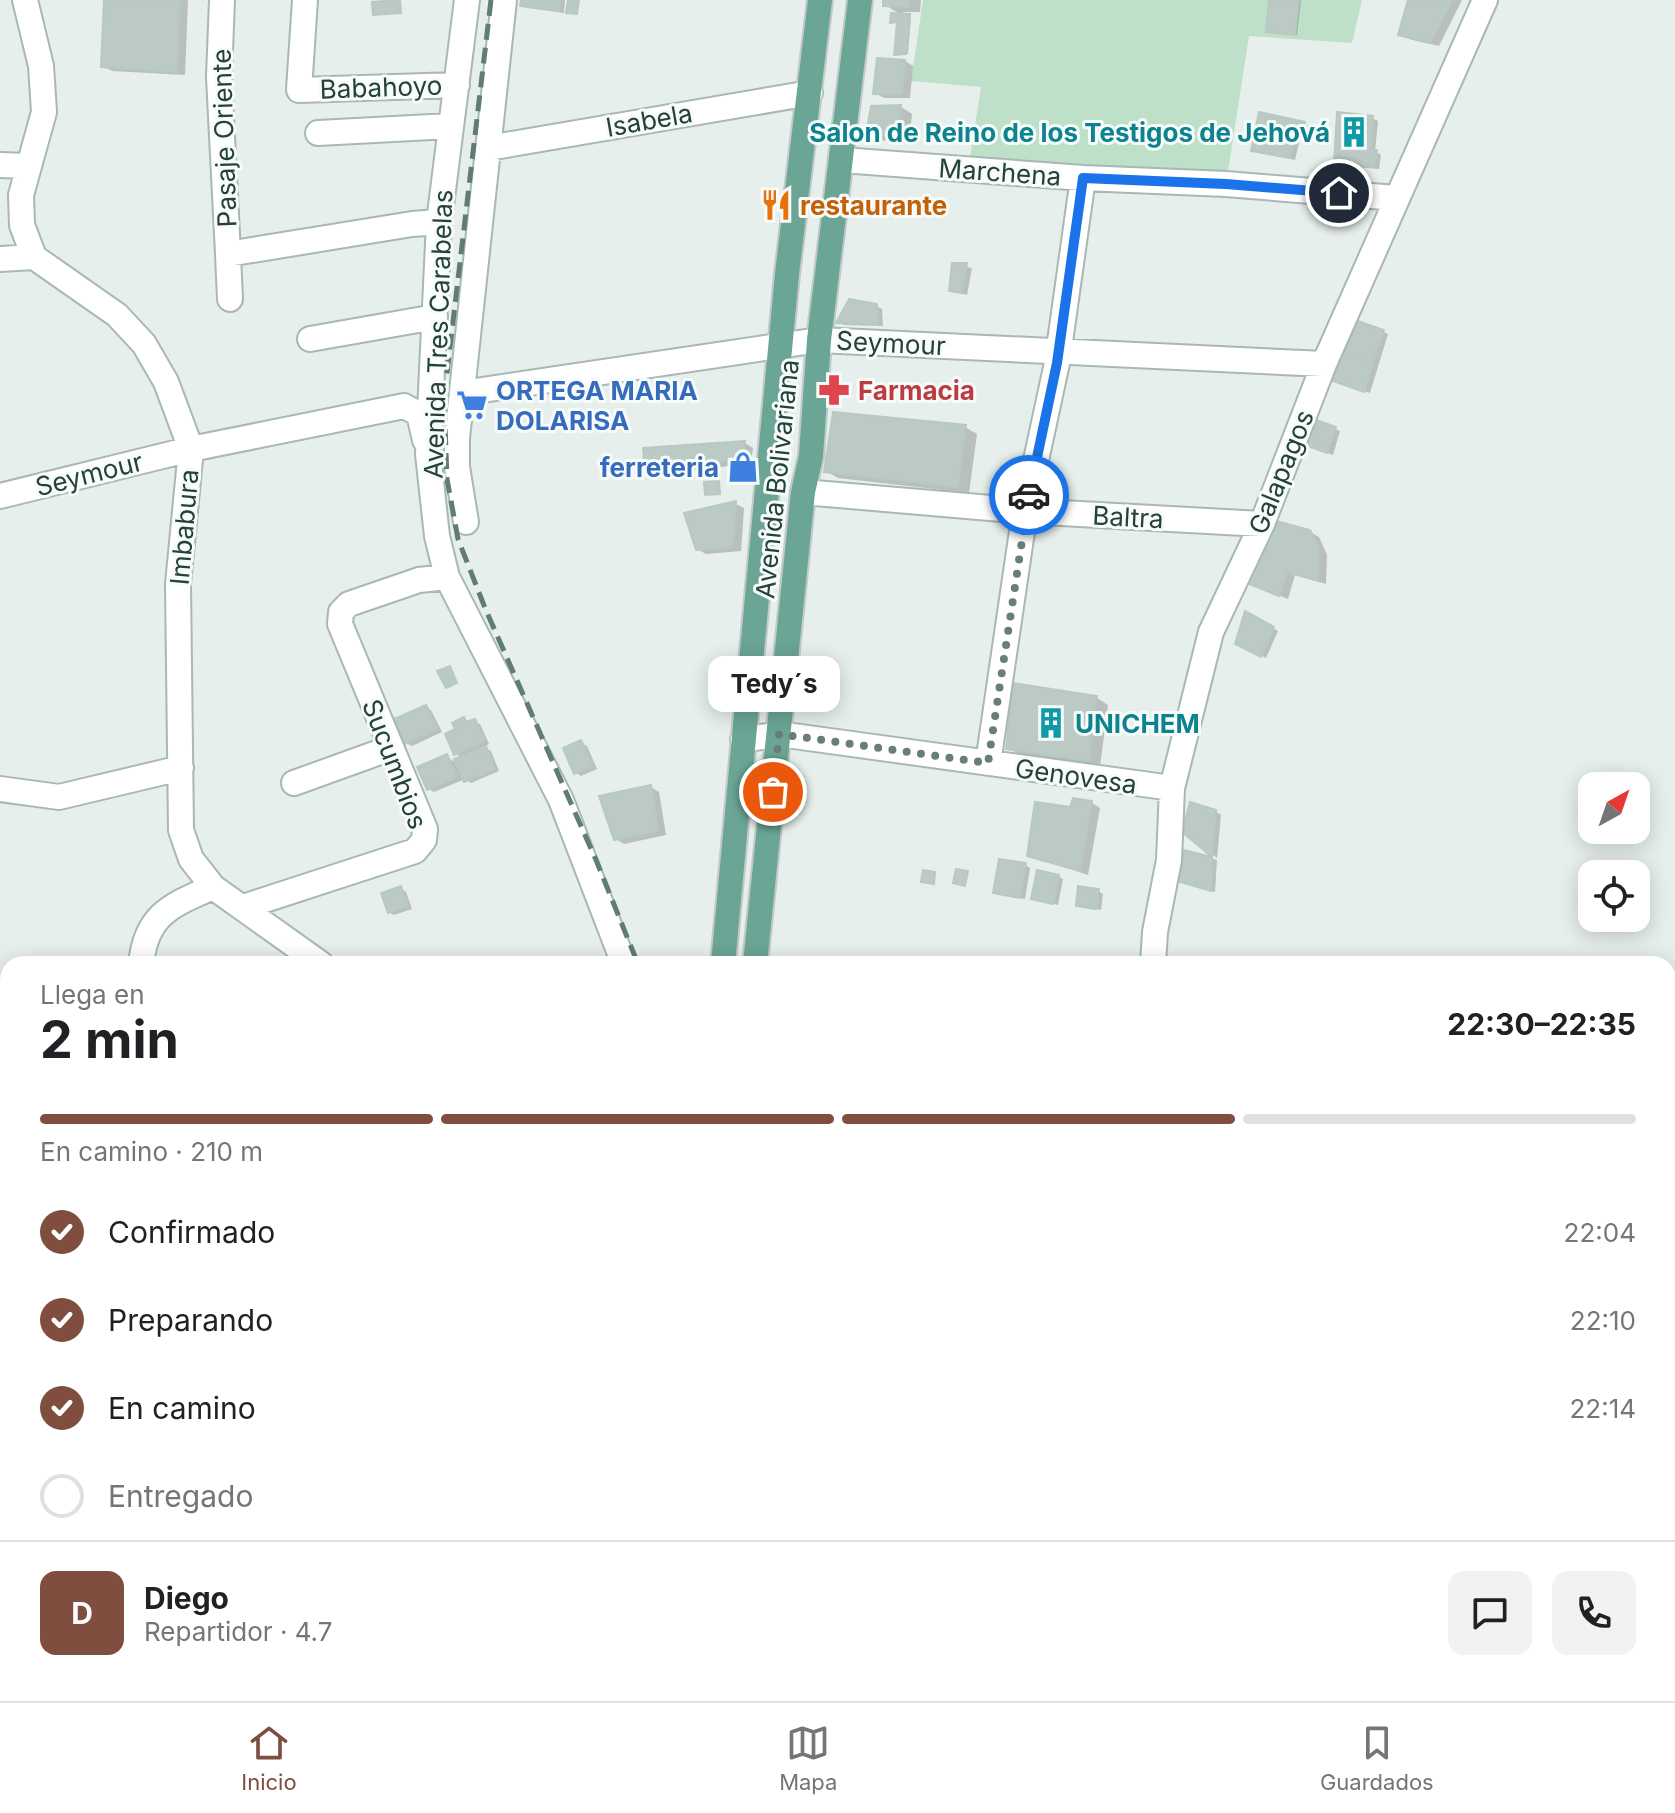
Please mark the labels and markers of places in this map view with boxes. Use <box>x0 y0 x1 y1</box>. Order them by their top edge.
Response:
building icon: Salon de Reino de los Testigos de Jehová <box>1337 115 1371 149</box>
place label: Salon de Reino de los Testigos de Jehová <box>809 117 1330 148</box>
pin <box>1305 159 1373 227</box>
restaurant icon: restaurante <box>759 188 793 222</box>
place label: restaurante <box>800 190 947 221</box>
pharmacy icon: Farmacia <box>817 373 851 407</box>
place label: ORTEGA MARIA DOLARISA <box>496 375 698 436</box>
place label: Farmacia <box>858 375 975 406</box>
supermarket icon: ORTEGA MARIA DOLARISA <box>455 388 489 422</box>
shop icon: ferreteria <box>726 450 760 484</box>
place label: ferreteria <box>600 452 719 483</box>
callout: Tedy´s <box>707 656 839 712</box>
building icon: UNICHEM <box>1034 706 1068 740</box>
place label: UNICHEM <box>1075 708 1200 739</box>
pin <box>739 758 807 826</box>

